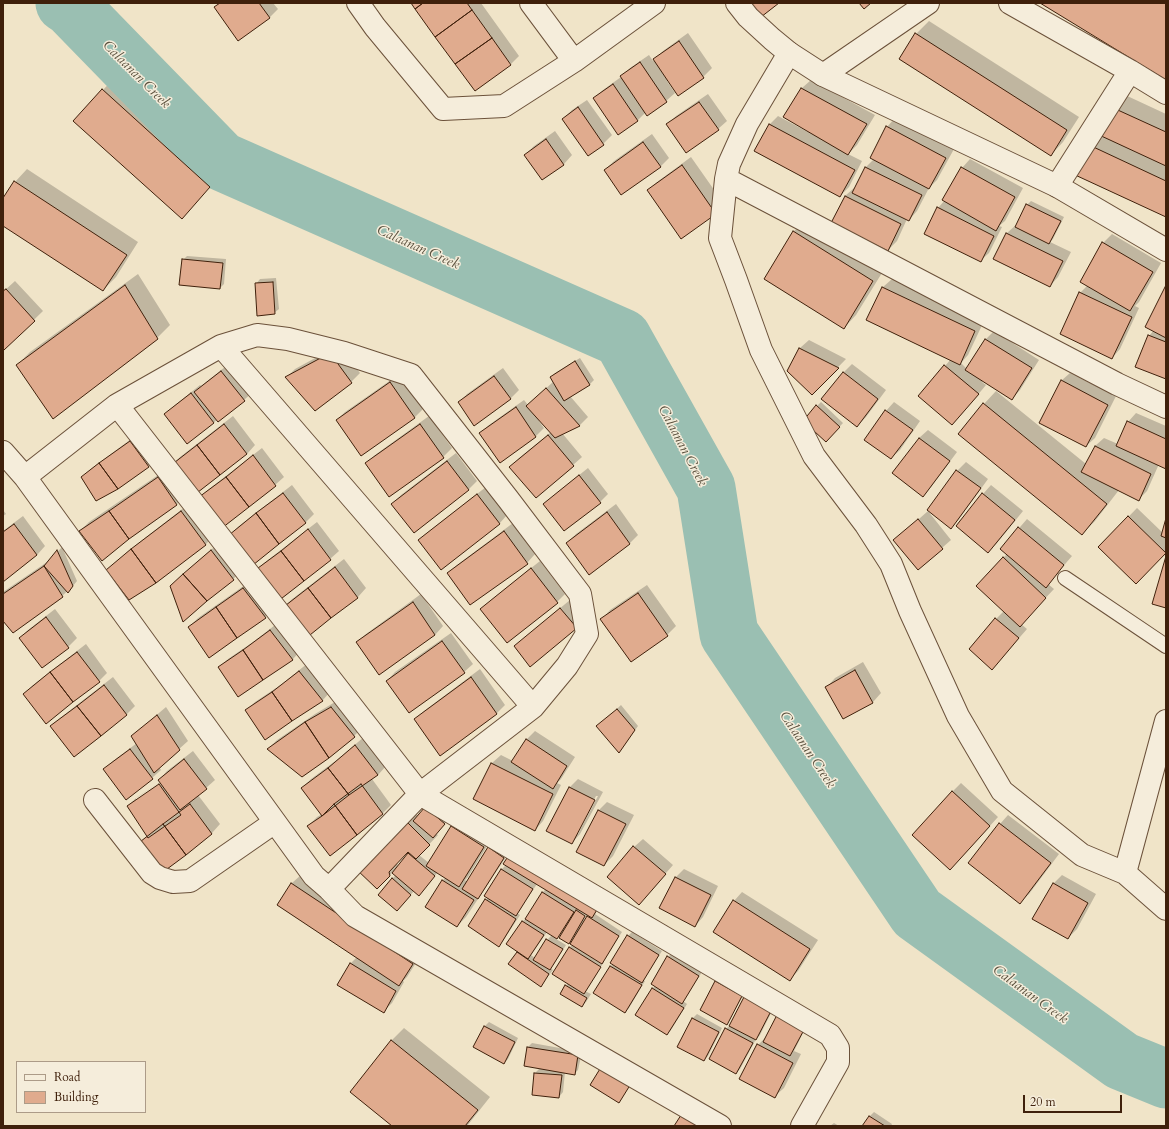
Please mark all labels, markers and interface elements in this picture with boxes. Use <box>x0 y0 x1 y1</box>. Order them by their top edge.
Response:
water label: Calaanan Creek <box>99 38 173 112</box>
water label: Calaanan Creek <box>374 222 462 274</box>
water label: Calaanan Creek <box>654 403 710 489</box>
water label: Calaanan Creek <box>775 708 839 792</box>
water label: Calaanan Creek <box>989 962 1071 1028</box>
legend <box>16 1061 146 1113</box>
text: Road <box>54 1069 80 1085</box>
scale bar <box>1025 1087 1124 1113</box>
text: Building <box>54 1089 98 1105</box>
text: 20 m <box>1030 1094 1056 1110</box>

